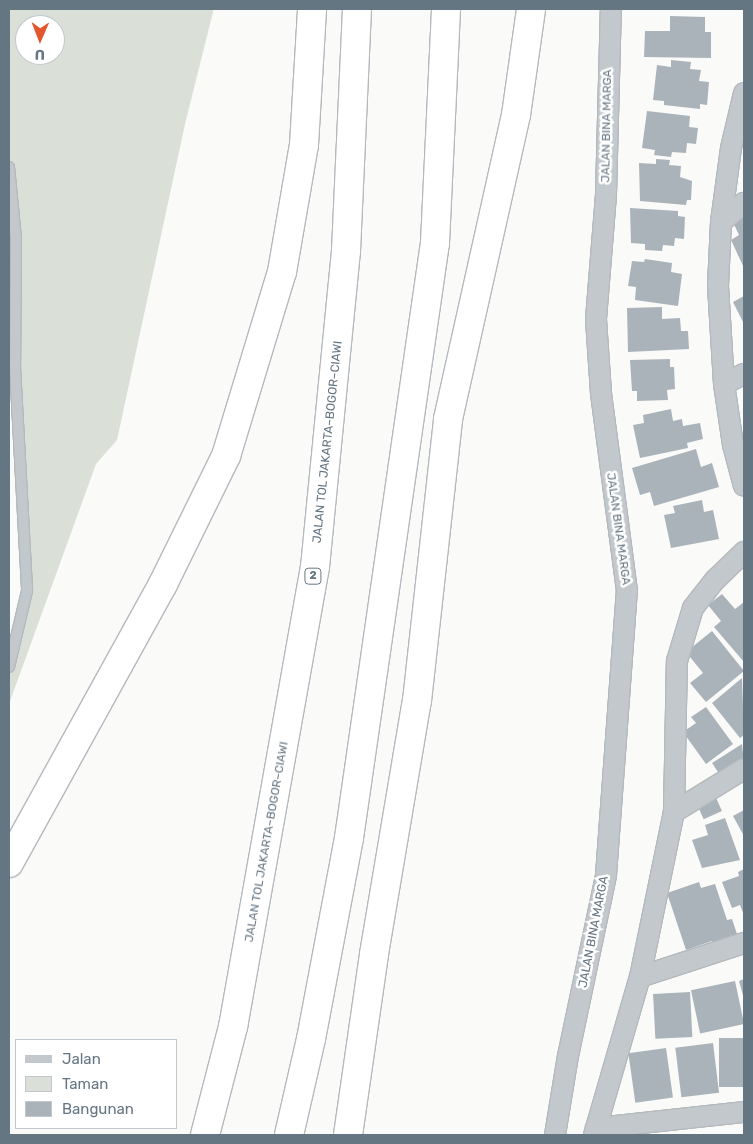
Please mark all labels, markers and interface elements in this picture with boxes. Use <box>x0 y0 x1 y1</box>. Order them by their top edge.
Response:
north arrow <box>15 15 65 65</box>
text: U <box>35 46 45 63</box>
street label: JALAN BINA MARGA <box>599 69 615 183</box>
street label: JALAN TOL JAKARTA–BOGOR–CIAWI <box>310 340 346 544</box>
street label: JALAN BINA MARGA <box>603 472 633 586</box>
road number: 2 <box>304 568 322 584</box>
street label: JALAN TOL JAKARTA–BOGOR–CIAWI <box>242 740 292 944</box>
street label: JALAN BINA MARGA <box>576 875 612 989</box>
legend <box>15 1039 178 1129</box>
text: Jalan <box>62 1050 101 1068</box>
text: Taman <box>62 1075 108 1093</box>
text: Bangunan <box>62 1100 134 1118</box>

